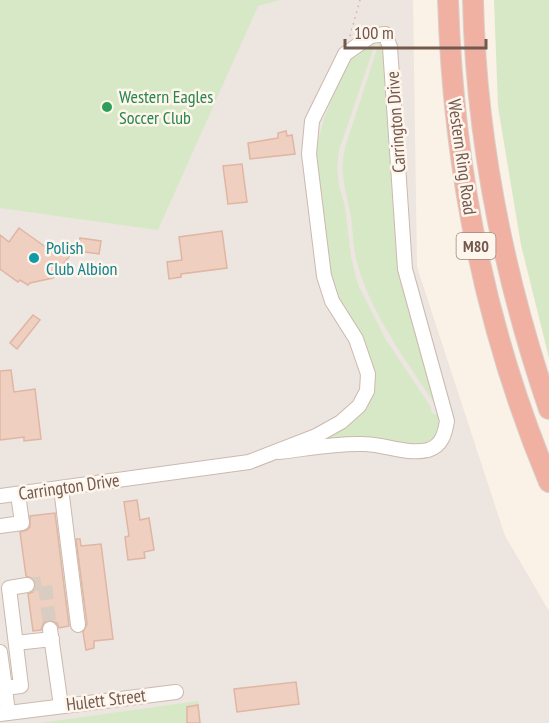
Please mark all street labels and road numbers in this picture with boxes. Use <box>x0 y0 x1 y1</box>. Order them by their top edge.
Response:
street label: Carrington Drive <box>380 71 411 174</box>
street label: Western Ring Road <box>443 98 482 216</box>
road number: M80 <box>456 233 496 259</box>
street label: Carrington Drive <box>17 468 121 505</box>
street label: Hulett Street <box>65 683 147 716</box>

